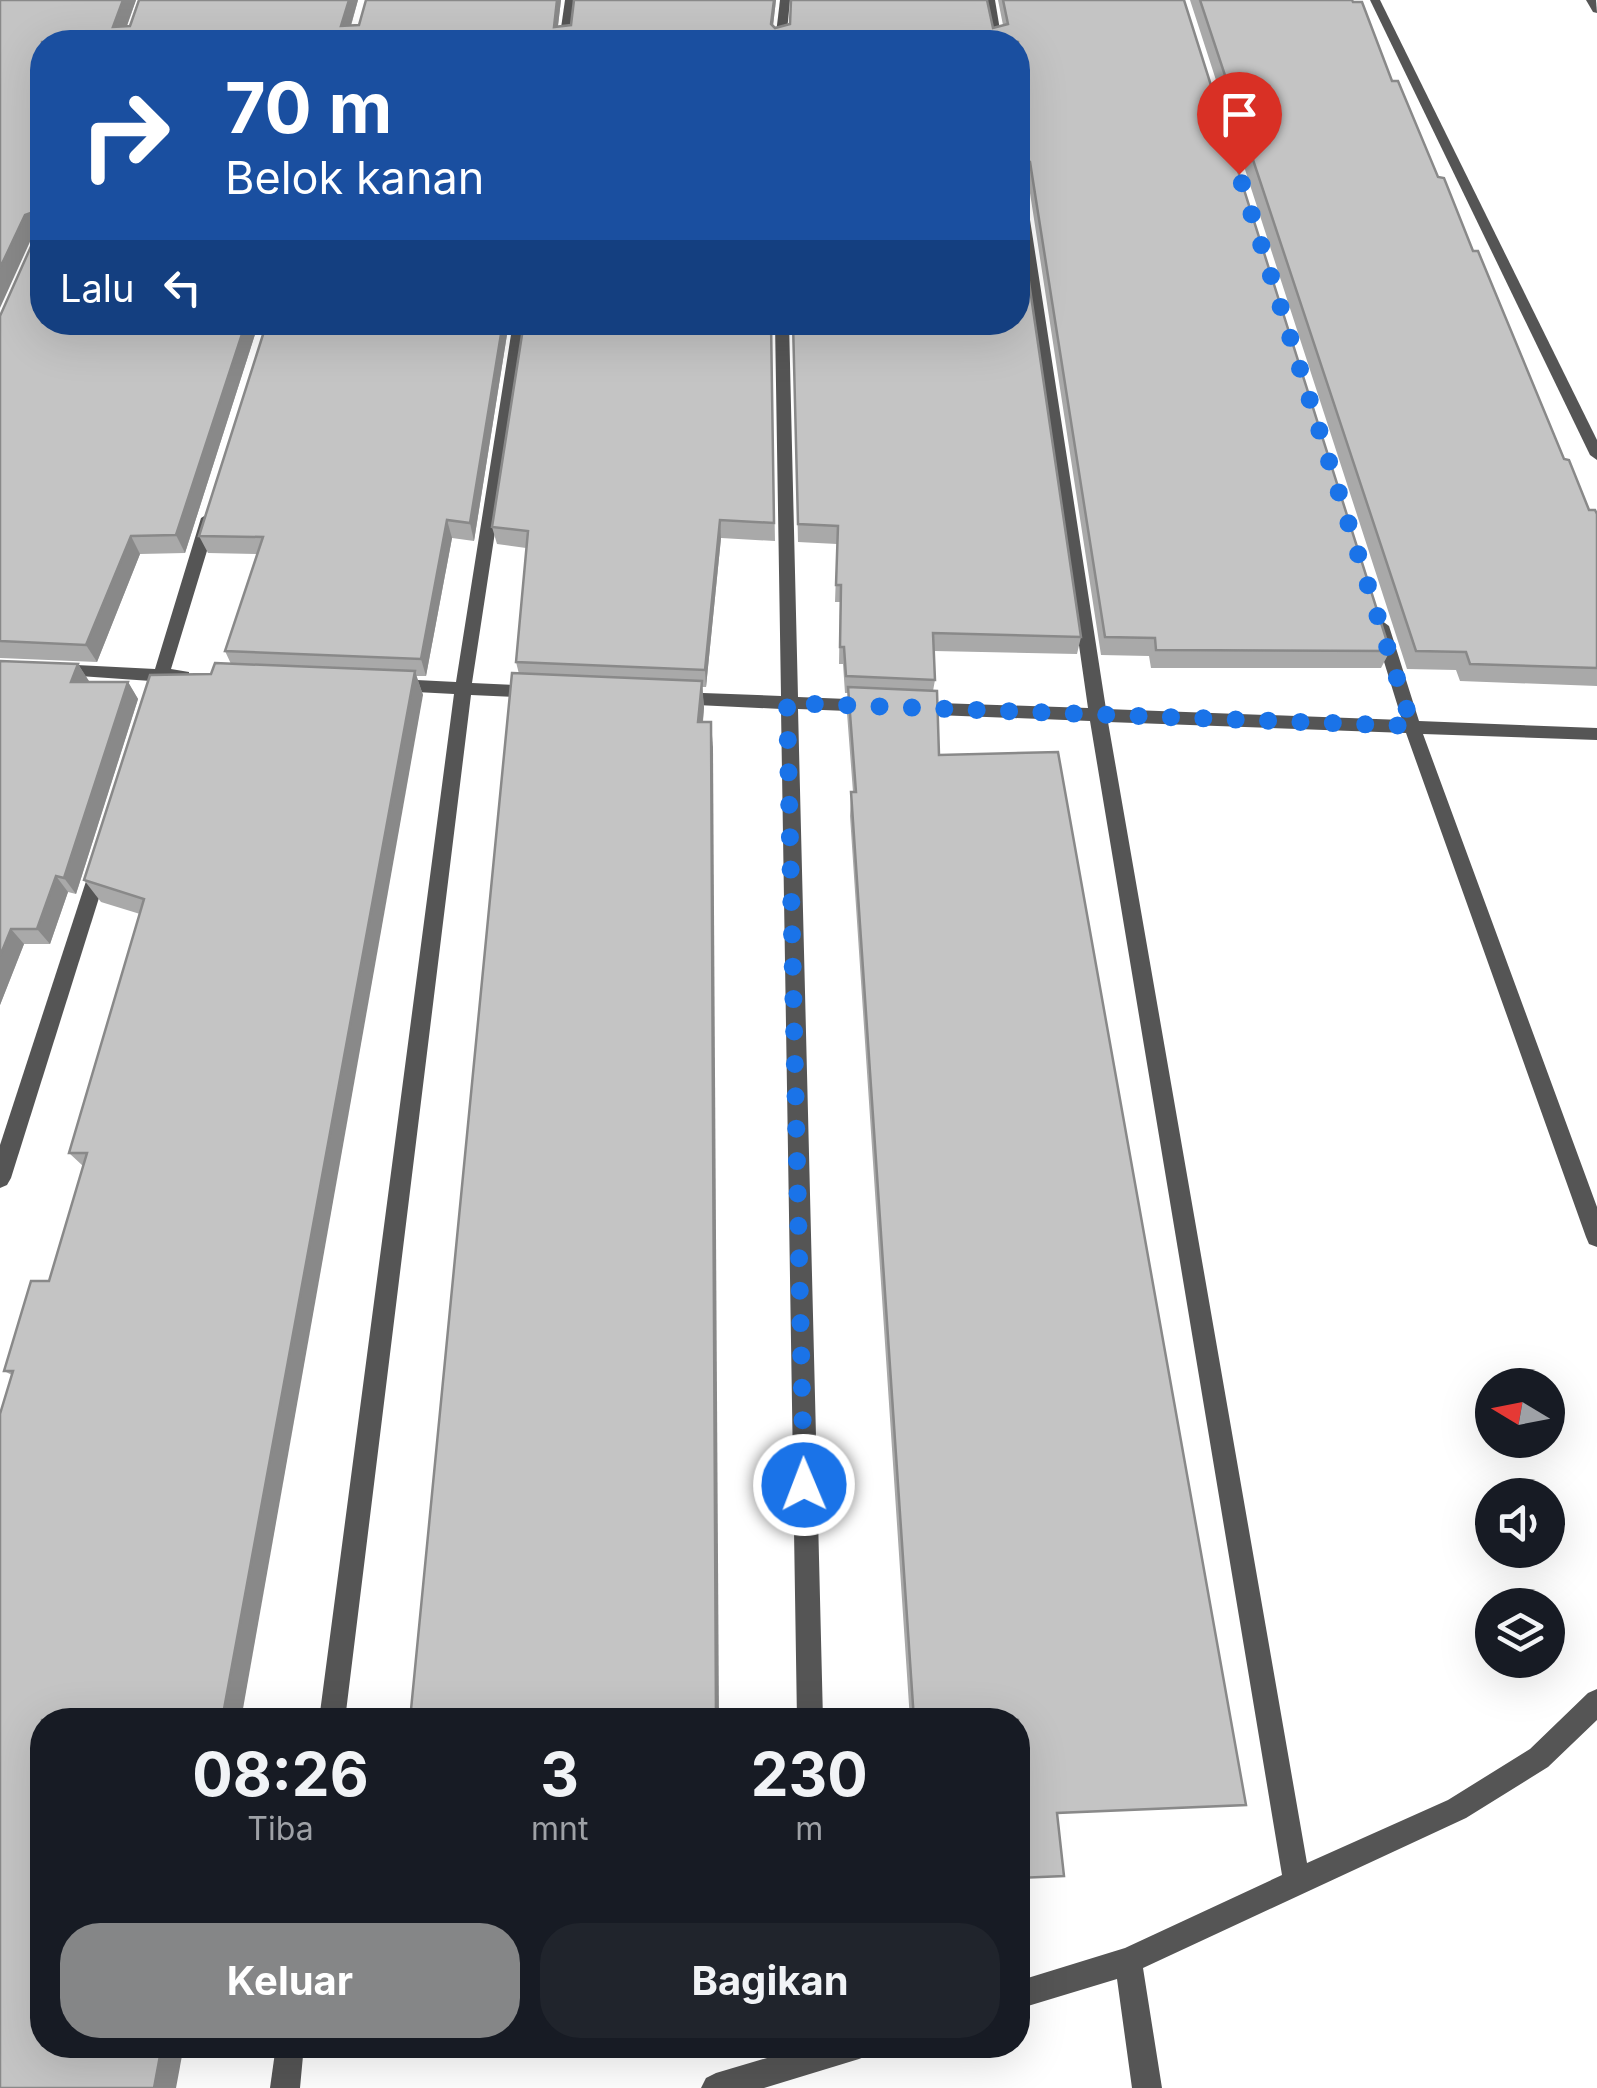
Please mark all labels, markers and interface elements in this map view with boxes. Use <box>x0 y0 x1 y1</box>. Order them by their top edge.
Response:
text: 70 m <box>225 65 392 150</box>
icon: right <box>60 70 190 200</box>
pin <box>1197 72 1282 175</box>
icon: arrive <box>1212 87 1267 142</box>
text: Belok kanan <box>225 150 484 205</box>
icon: left <box>155 260 210 315</box>
text: Lalu <box>60 265 135 311</box>
north arrow <box>1475 1368 1565 1458</box>
map controls <box>1475 1368 1565 1678</box>
position arrow <box>752 1433 856 1537</box>
button: sound <box>1475 1478 1565 1568</box>
button: layers <box>1475 1588 1565 1678</box>
text: 08:26 <box>192 1738 369 1810</box>
text: 3 <box>540 1738 579 1810</box>
text: 230 <box>751 1738 868 1810</box>
text: Tiba <box>247 1809 314 1848</box>
text: mnt <box>531 1809 588 1848</box>
text: m <box>795 1809 823 1848</box>
button: Keluar <box>60 1923 520 2038</box>
button: Bagikan <box>540 1923 1000 2038</box>

